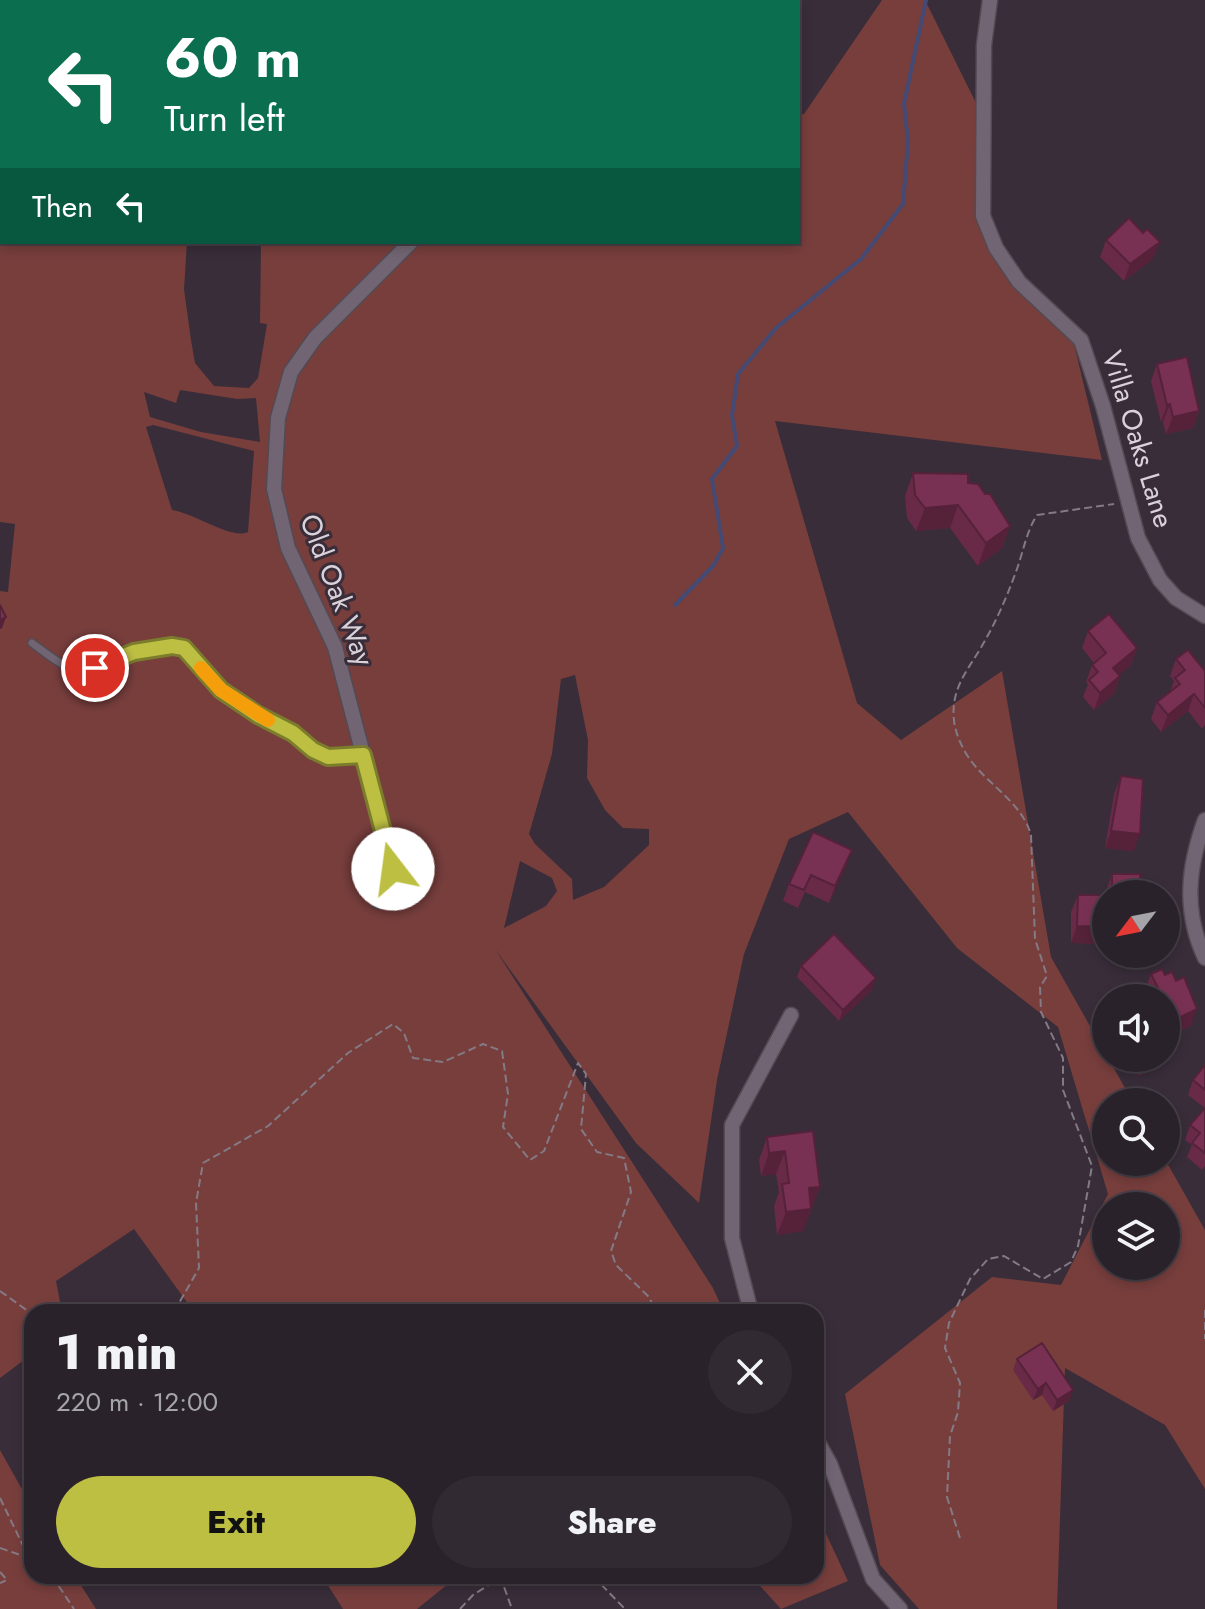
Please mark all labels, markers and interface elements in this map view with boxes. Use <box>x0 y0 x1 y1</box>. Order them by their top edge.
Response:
text: 60 m <box>164 17 301 98</box>
icon: left <box>32 32 136 136</box>
text: Turn left <box>164 92 285 144</box>
icon: left <box>109 184 153 228</box>
text: Then <box>32 185 93 228</box>
street label: Villa Oaks Lane <box>1092 345 1184 533</box>
street label: Old Oak Way <box>289 508 385 673</box>
pin <box>61 634 129 702</box>
icon: arrive <box>73 646 117 690</box>
position arrow <box>351 827 435 911</box>
north arrow <box>1092 880 1180 968</box>
map controls <box>1092 880 1180 1280</box>
button: sound <box>1092 984 1180 1072</box>
button: search <box>1092 1088 1180 1176</box>
button: layers <box>1092 1192 1180 1280</box>
text: 1 min <box>56 1318 177 1387</box>
button: close <box>708 1330 792 1414</box>
text: 220 m · 12:00 <box>56 1383 218 1421</box>
button: Exit <box>56 1476 416 1568</box>
button: Share <box>432 1476 792 1568</box>

